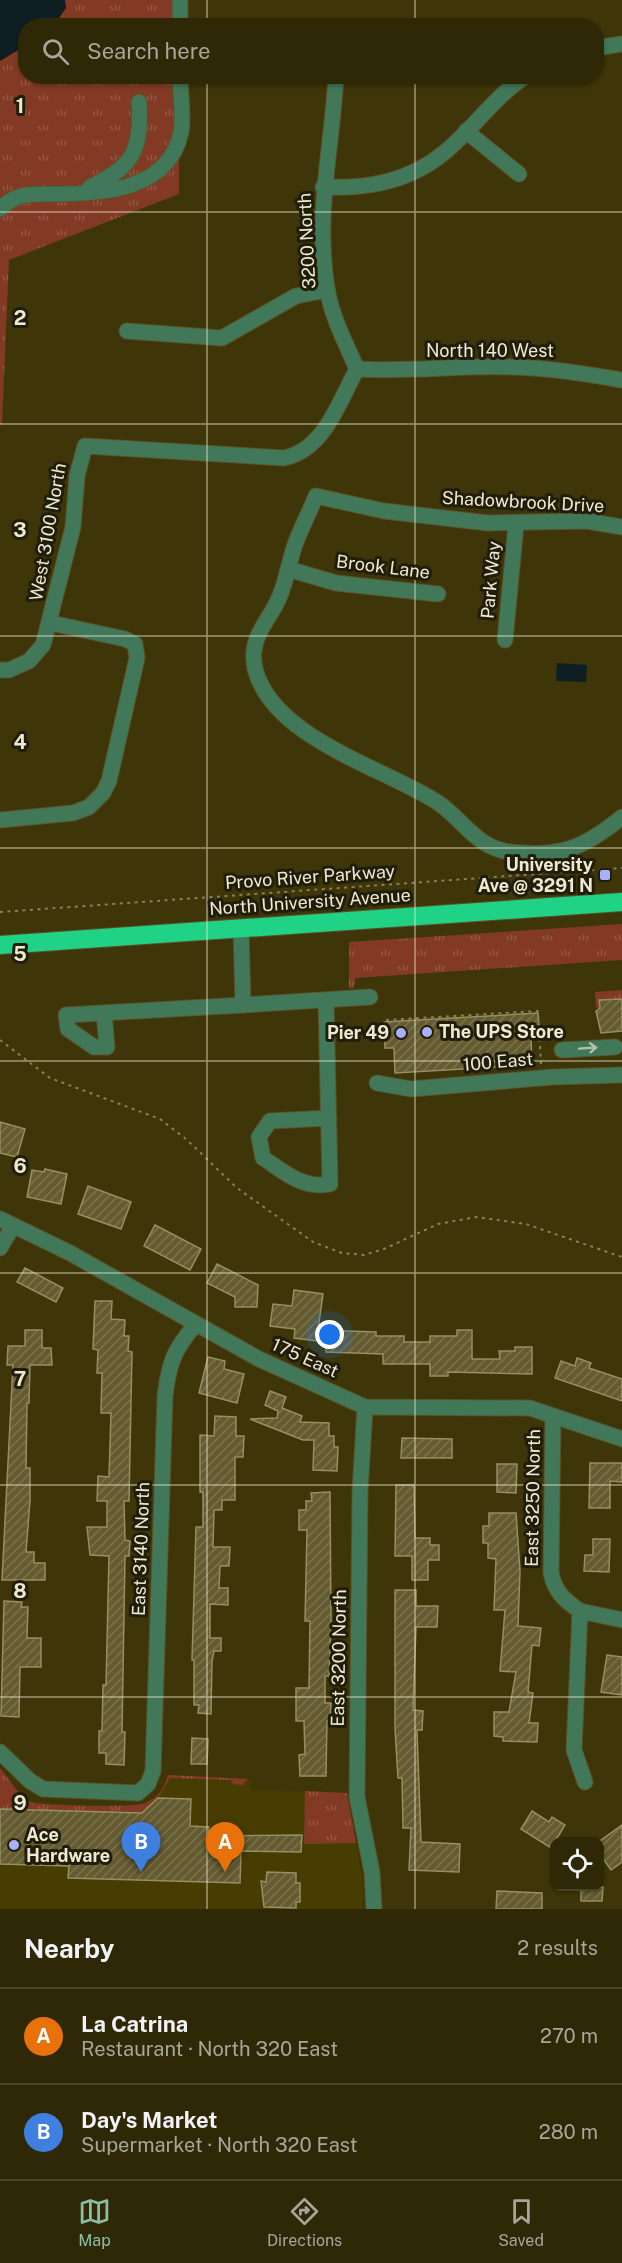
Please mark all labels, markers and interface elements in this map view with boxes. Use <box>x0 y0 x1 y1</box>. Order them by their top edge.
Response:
search box <box>18 18 604 84</box>
icon: search <box>39 35 72 68</box>
text: Search here <box>87 38 211 64</box>
text: 1 <box>16 94 24 118</box>
street label: 3200 North <box>293 192 320 290</box>
text: 2 <box>14 306 26 330</box>
street label: North 140 West <box>426 340 554 361</box>
street label: West 3100 North <box>25 461 70 602</box>
street label: Shadowbrook Drive <box>441 487 605 516</box>
text: 3 <box>13 518 27 542</box>
street label: Park Way <box>477 540 504 620</box>
street label: Brook Lane <box>335 550 431 583</box>
text: 4 <box>13 730 27 754</box>
place label: University Ave @ 3291 N <box>478 854 593 896</box>
street label: Provo River Parkway <box>224 860 396 893</box>
marker: University Ave @ 3291 N <box>598 868 612 882</box>
street label: North University Avenue <box>208 884 411 919</box>
text: 5 <box>13 942 27 966</box>
place label: The UPS Store <box>439 1021 564 1042</box>
place label: Pier 49 <box>327 1022 389 1043</box>
marker: The UPS Store <box>420 1025 434 1039</box>
marker: Pier 49 <box>394 1026 408 1040</box>
one-way arrow <box>578 1043 598 1054</box>
street label: 100 East <box>462 1048 534 1075</box>
text: 6 <box>13 1154 27 1178</box>
your location <box>315 1320 344 1349</box>
street label: 175 East <box>269 1334 342 1382</box>
text: 7 <box>14 1367 26 1391</box>
street label: East 3250 North <box>521 1429 544 1567</box>
street label: East 3140 North <box>128 1481 153 1616</box>
text: 8 <box>13 1579 27 1603</box>
street label: East 3200 North <box>327 1589 350 1727</box>
text: 9 <box>13 1791 27 1815</box>
pin: B <box>122 1822 160 1872</box>
pin: A <box>206 1822 244 1872</box>
place label: Ace Hardware <box>26 1824 110 1866</box>
map controls <box>550 1837 604 1891</box>
button: locate <box>550 1837 604 1891</box>
marker: Ace Hardware <box>7 1838 21 1852</box>
text: Nearby <box>24 1933 114 1964</box>
text: 2 results <box>517 1936 598 1960</box>
text: La Catrina <box>81 2011 188 2037</box>
text: A <box>36 2024 51 2048</box>
text: 270 m <box>540 2024 598 2048</box>
text: Restaurant · North 320 East <box>81 2037 338 2061</box>
text: Day's Market <box>81 2107 217 2133</box>
text: B <box>37 2120 50 2144</box>
text: 280 m <box>539 2120 598 2144</box>
text: Supermarket · North 320 East <box>81 2133 357 2157</box>
tab: Map <box>78 2195 111 2250</box>
tab: Directions <box>267 2195 342 2250</box>
tab: Saved <box>498 2195 544 2250</box>

